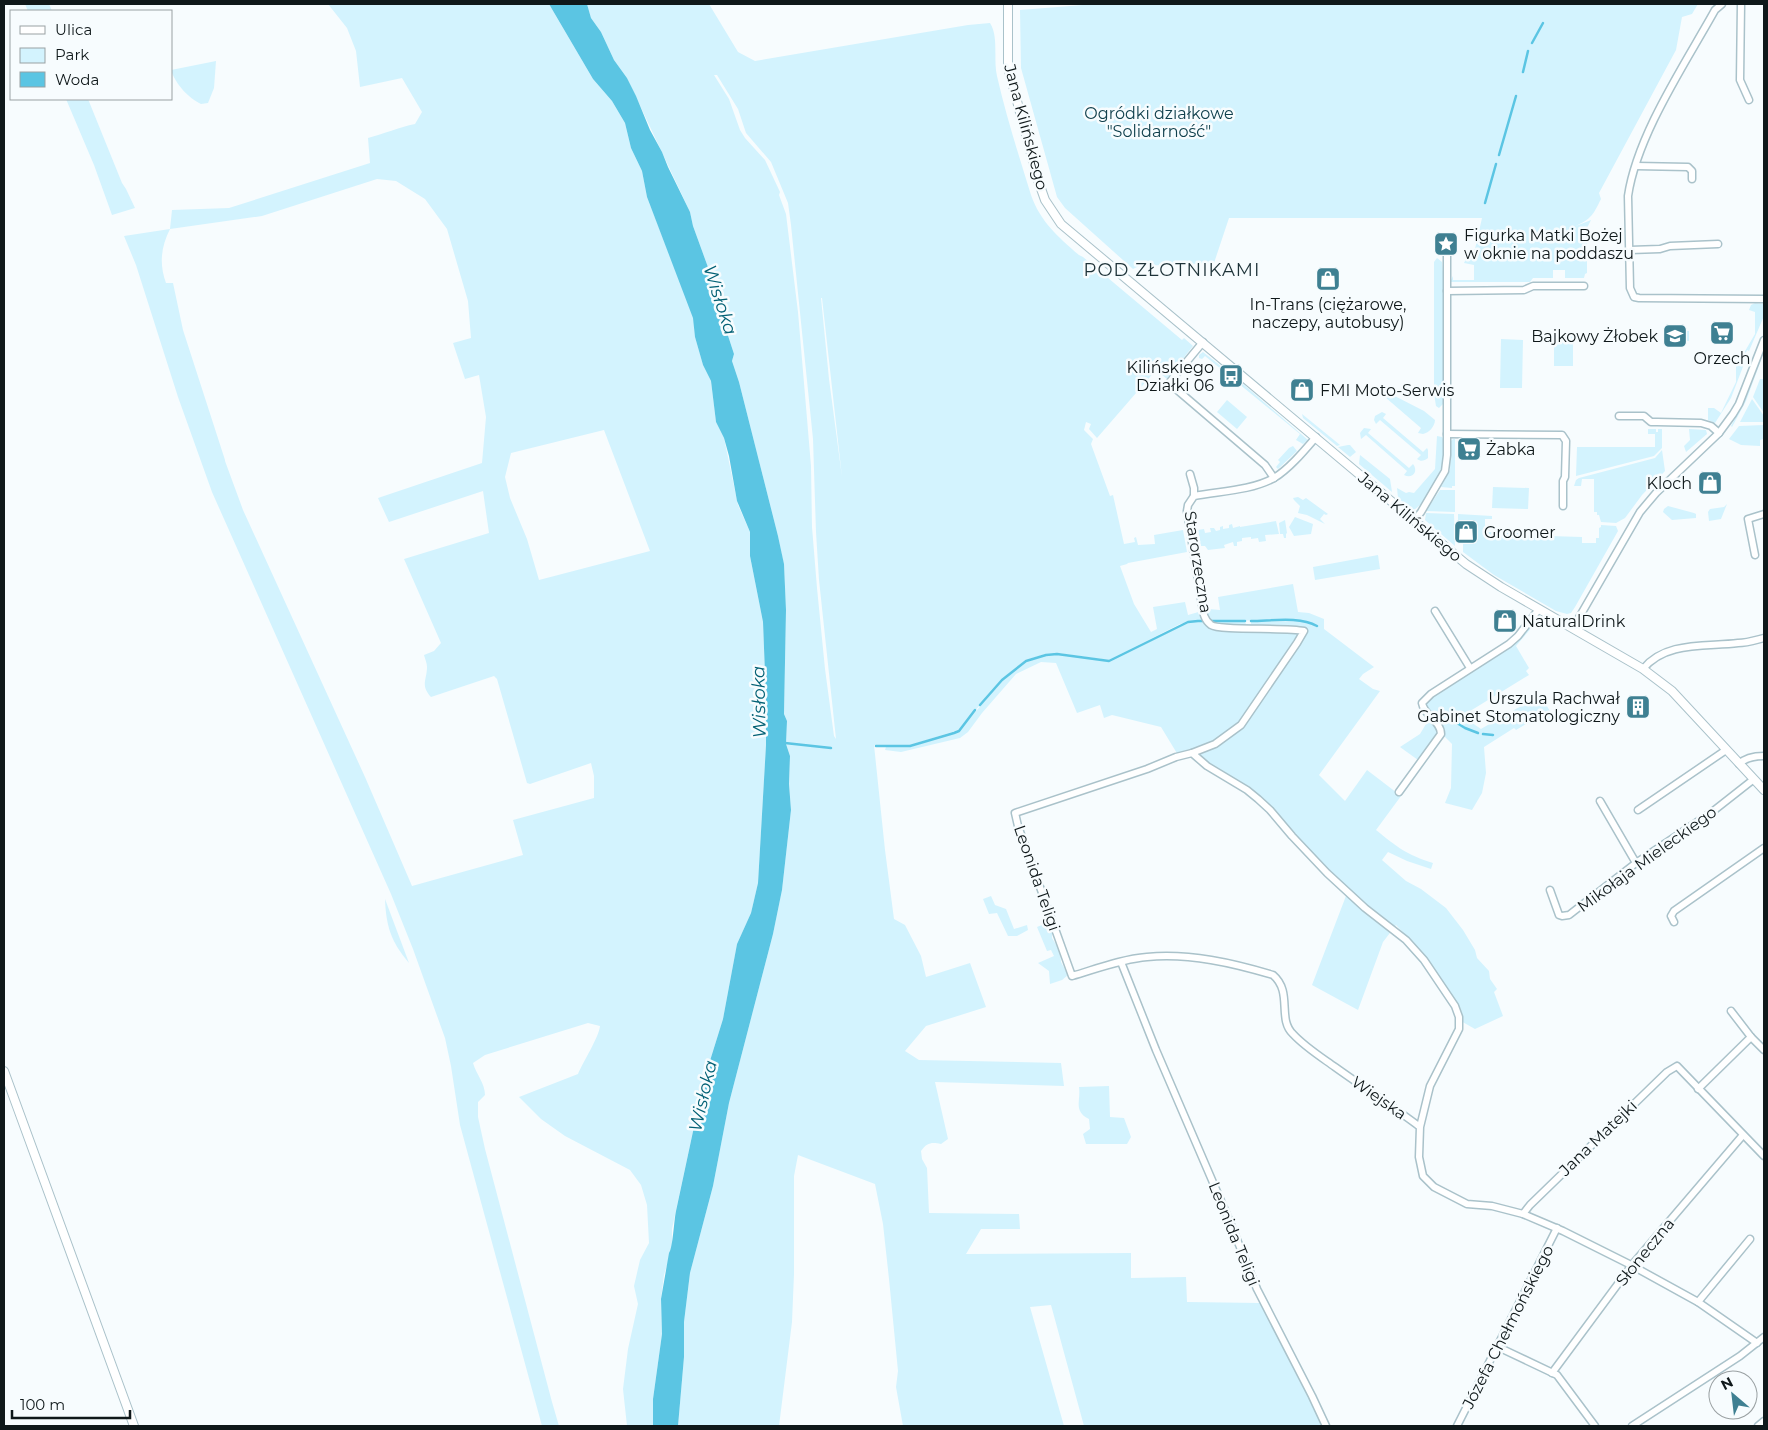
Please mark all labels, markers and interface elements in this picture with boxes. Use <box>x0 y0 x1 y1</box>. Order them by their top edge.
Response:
legend <box>10 10 172 100</box>
text: Ulica <box>55 20 92 39</box>
text: Park <box>55 45 89 64</box>
street label: Jana Kilińskiego <box>1000 61 1052 192</box>
text: Woda <box>55 70 99 89</box>
park label: Ogródki działkowe "Solidarność" <box>1084 104 1234 141</box>
place label: Figurka Matki Bożej w oknie na poddaszu <box>1464 226 1634 263</box>
place icon: Figurka Matki Bożej w oknie na poddaszu <box>1433 231 1459 257</box>
district label: POD ZŁOTNIKAMI <box>1084 259 1260 281</box>
water label: Wisłoka <box>698 262 742 338</box>
shop icon: In-Trans (ciężarowe, naczepy, autobusy) <box>1315 266 1341 292</box>
place label: In-Trans (ciężarowe, naczepy, autobusy) <box>1250 295 1406 332</box>
supermarket icon: Orzech <box>1709 320 1735 346</box>
school or university icon: Bajkowy Żłobek <box>1662 323 1688 349</box>
place label: Bajkowy Żłobek <box>1531 327 1658 346</box>
place label: Orzech <box>1693 349 1751 368</box>
place label: Kilińskiego Działki 06 <box>1127 358 1214 395</box>
bus stop icon: Kilińskiego Działki 06 <box>1218 363 1244 389</box>
shop icon: FMI Moto-Serwis <box>1289 377 1315 403</box>
place label: FMI Moto-Serwis <box>1320 381 1454 400</box>
supermarket icon: Żabka <box>1456 436 1482 462</box>
place label: Żabka <box>1486 440 1536 459</box>
street label: Jana Kilińskiego <box>1354 468 1466 566</box>
shop icon: Kloch <box>1697 470 1723 496</box>
place label: Kloch <box>1647 474 1692 493</box>
street label: Starorzeczna <box>1181 510 1215 614</box>
shop icon: Groomer <box>1453 519 1479 545</box>
place label: Groomer <box>1484 523 1556 542</box>
shop icon: NaturalDrink <box>1492 608 1518 634</box>
place label: NaturalDrink <box>1522 612 1626 631</box>
water label: Wisłoka <box>747 666 771 738</box>
place label: Urszula Rachwał Gabinet Stomatologiczny <box>1417 689 1621 726</box>
building icon: Urszula Rachwał Gabinet Stomatologiczny <box>1625 694 1651 720</box>
street label: Mikołaja Mieleckiego <box>1574 802 1720 916</box>
street label: Leonida Teligi <box>1010 823 1064 933</box>
water label: Wisłoka <box>684 1058 722 1134</box>
street label: Wiejska <box>1348 1072 1410 1124</box>
street label: Jana Matejki <box>1554 1096 1641 1180</box>
street label: Leonida Teligi <box>1205 1179 1263 1289</box>
street label: Słoneczna <box>1612 1214 1678 1290</box>
street label: Józefa Chełmońskiego <box>1458 1242 1558 1413</box>
north arrow <box>1708 1370 1758 1420</box>
text: N <box>1718 1373 1736 1394</box>
scale bar <box>12 1388 130 1420</box>
text: 100 m <box>20 1395 65 1414</box>

